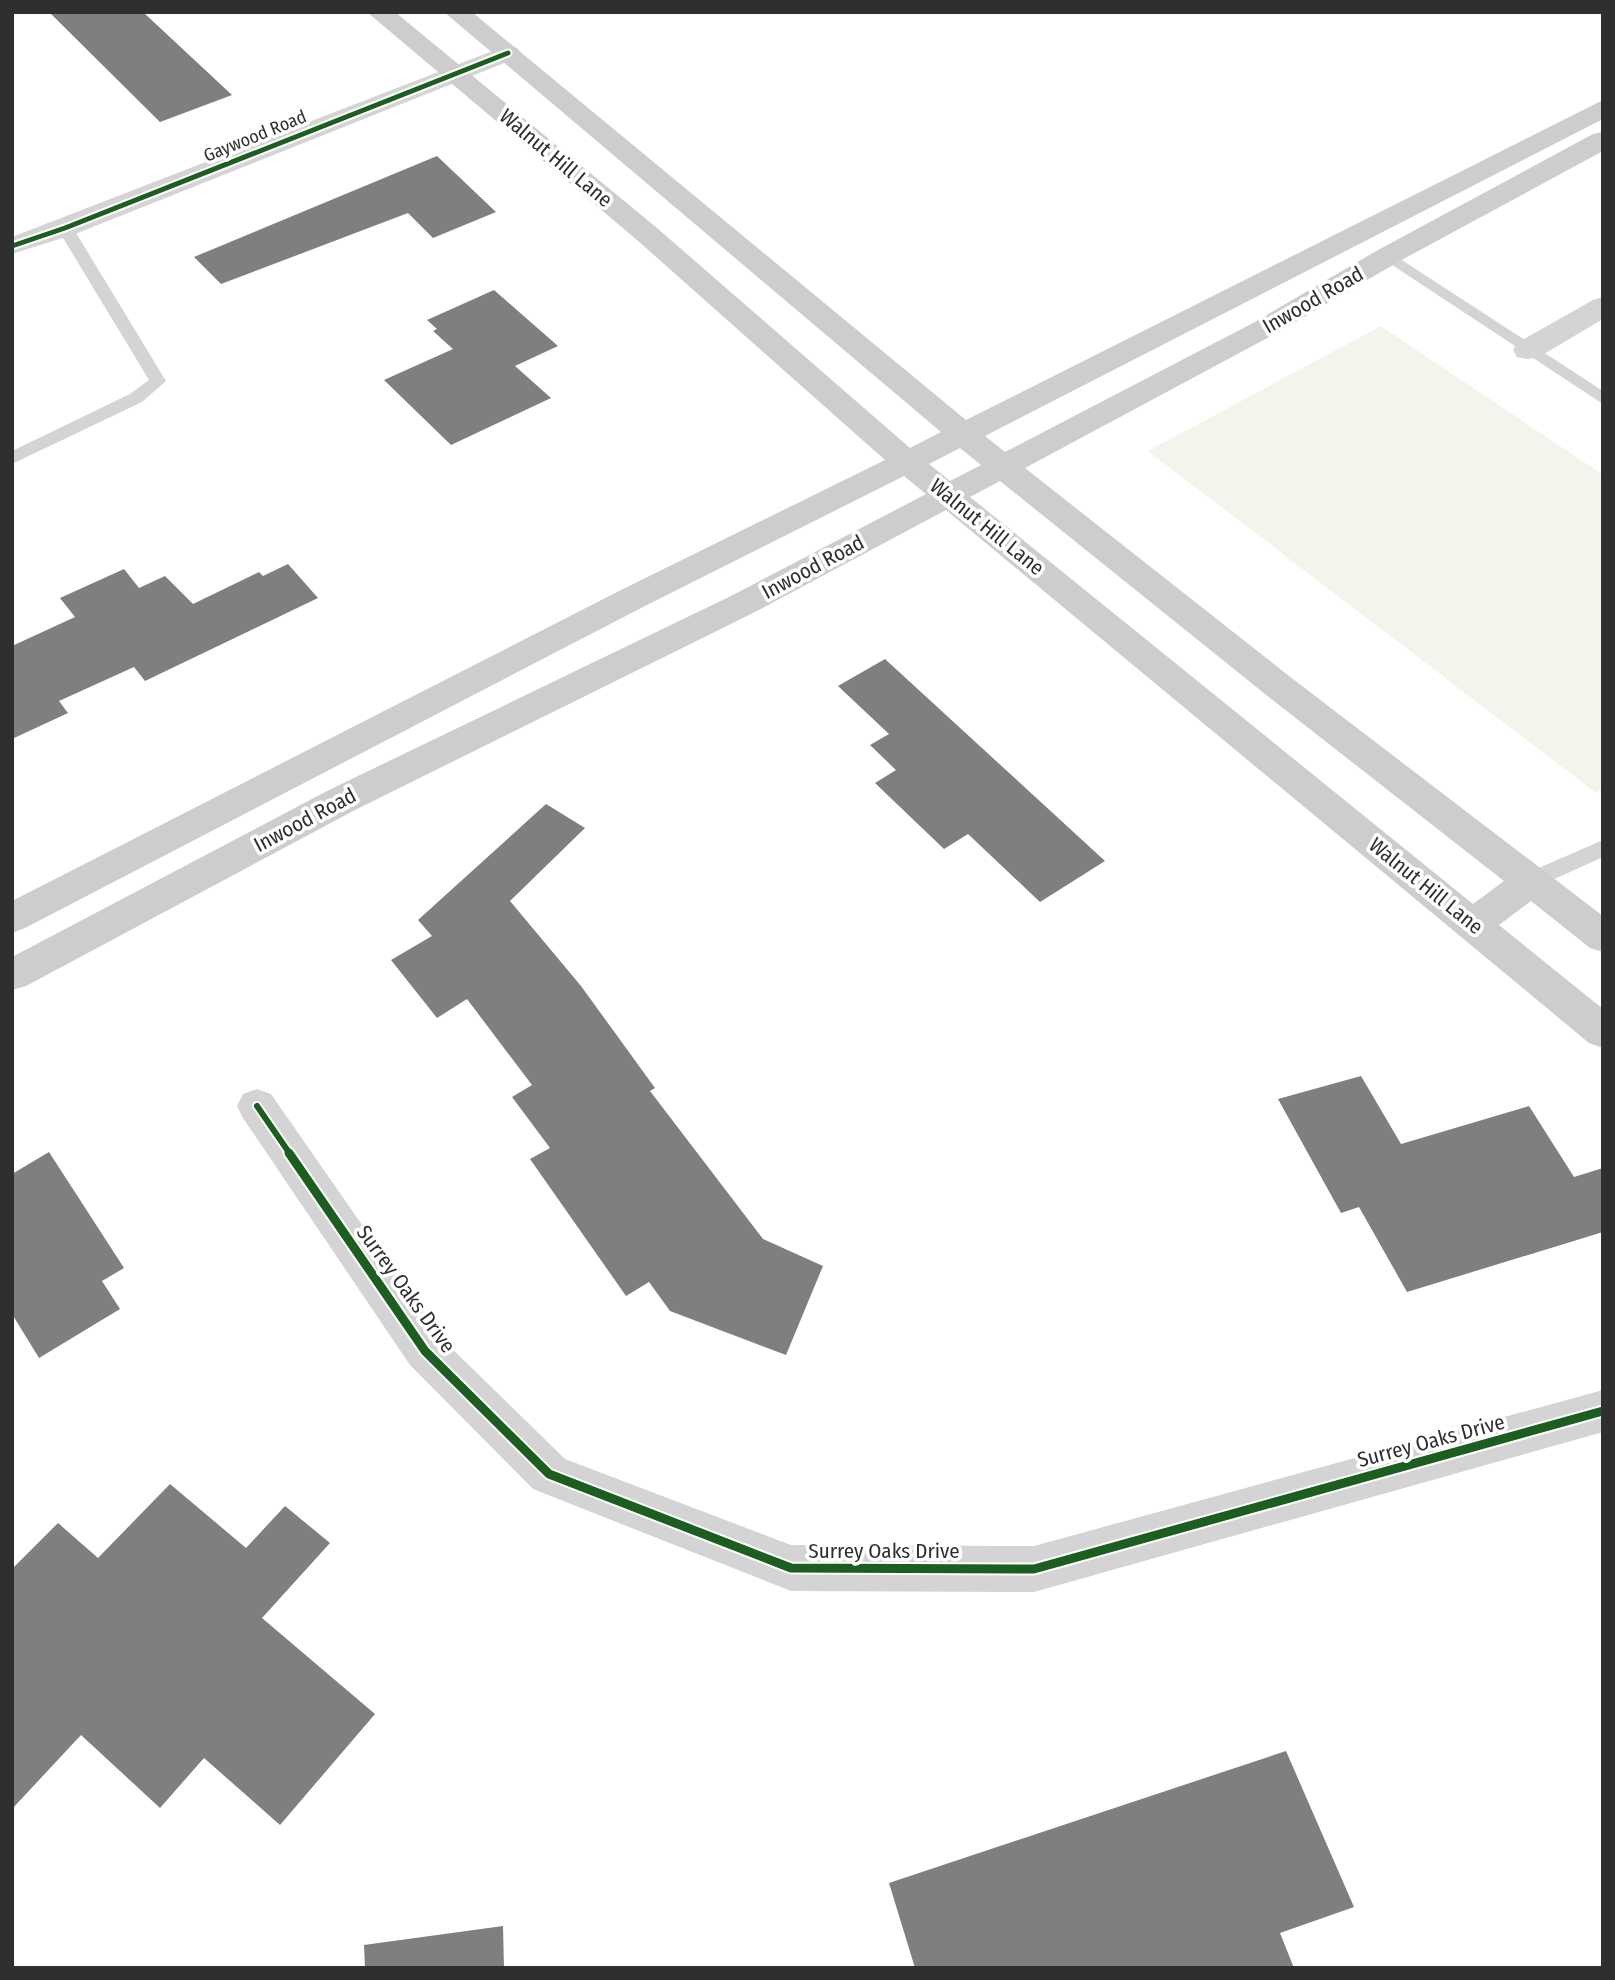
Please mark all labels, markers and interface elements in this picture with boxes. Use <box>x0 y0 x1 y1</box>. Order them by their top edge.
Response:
street label: Walnut Hill Lane <box>494 103 618 213</box>
street label: Gaywood Road <box>200 105 310 167</box>
street label: Inwood Road <box>1258 261 1368 339</box>
street label: Walnut Hill Lane <box>925 473 1049 581</box>
street label: Inwood Road <box>757 529 869 605</box>
street label: Inwood Road <box>249 782 361 858</box>
street label: Walnut Hill Lane <box>1364 832 1488 940</box>
street label: Surrey Oaks Drive <box>351 1220 461 1358</box>
street label: Surrey Oaks Drive <box>1355 1409 1507 1473</box>
street label: Surrey Oaks Drive <box>808 1538 960 1564</box>

